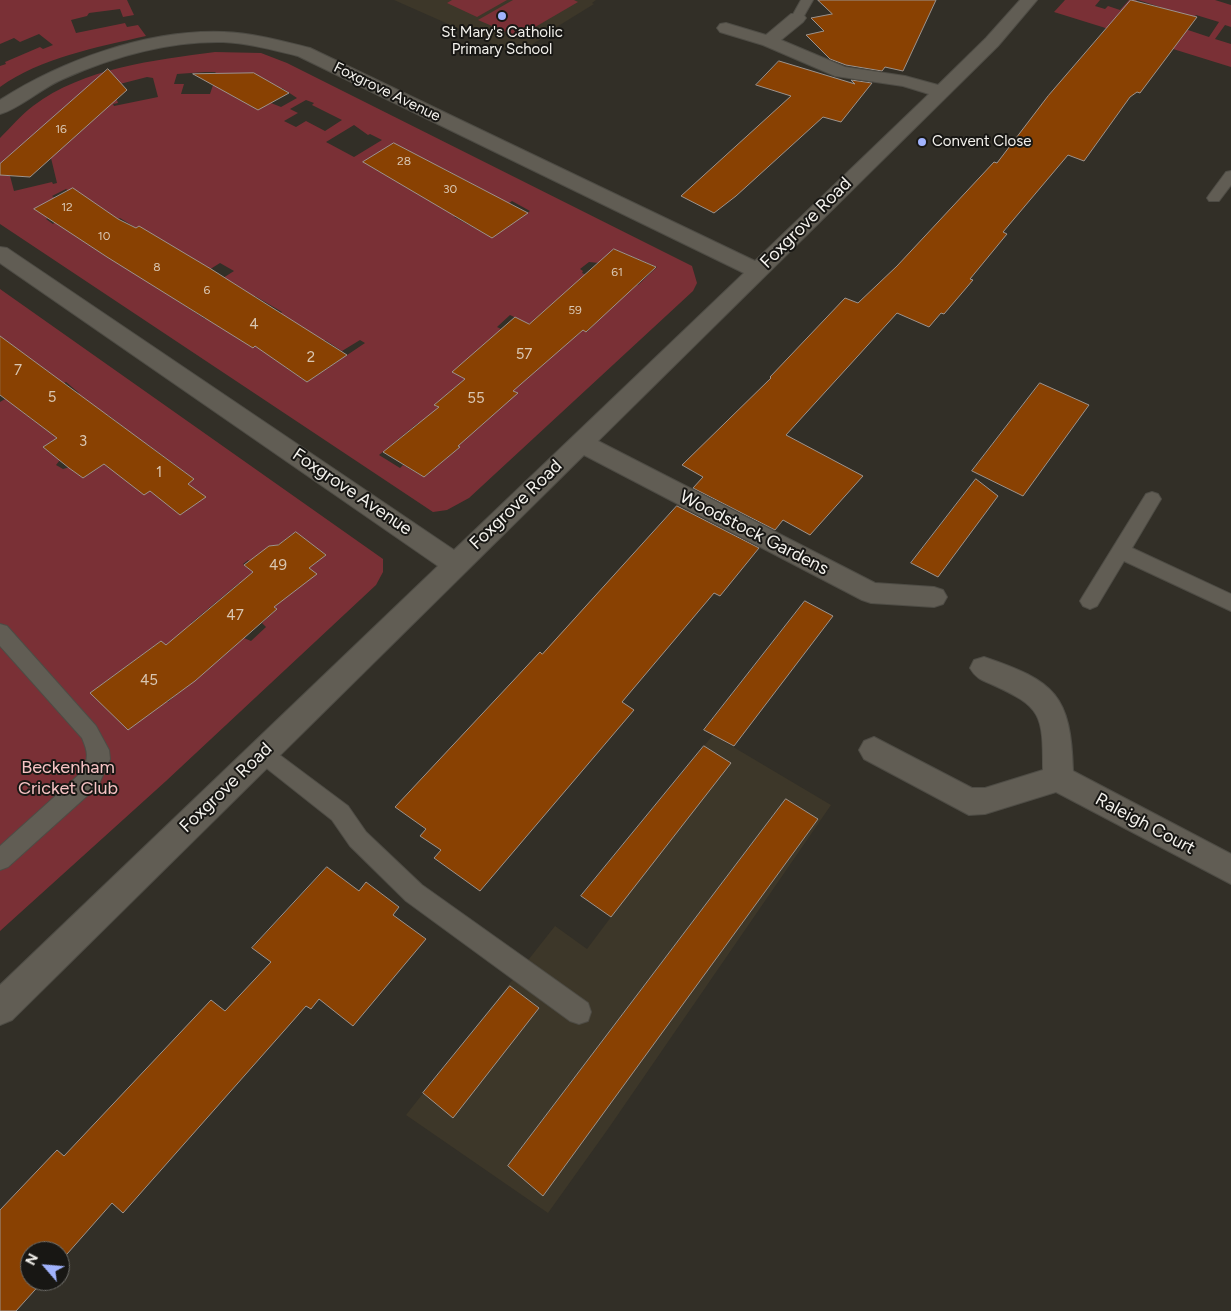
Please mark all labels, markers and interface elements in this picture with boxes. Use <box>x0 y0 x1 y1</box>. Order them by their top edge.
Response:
marker: St Mary's Catholic Primary School <box>496 10 508 22</box>
place label: St Mary's Catholic Primary School <box>441 24 563 59</box>
street label: Foxgrove Avenue <box>331 58 443 126</box>
house number: 16 <box>55 122 67 136</box>
place label: Convent Close <box>932 133 1031 151</box>
marker: Convent Close <box>916 136 928 148</box>
house number: 28 <box>397 154 411 168</box>
street label: Foxgrove Road <box>756 173 856 273</box>
house number: 30 <box>443 182 457 196</box>
house number: 12 <box>61 200 73 214</box>
house number: 10 <box>98 229 110 243</box>
house number: 8 <box>153 260 161 274</box>
house number: 61 <box>611 265 623 279</box>
house number: 6 <box>204 283 210 297</box>
house number: 59 <box>568 303 582 317</box>
house number: 4 <box>249 316 259 334</box>
house number: 57 <box>516 346 532 364</box>
house number: 2 <box>307 349 315 367</box>
house number: 7 <box>14 362 22 380</box>
house number: 5 <box>48 389 56 407</box>
house number: 55 <box>467 390 485 408</box>
house number: 3 <box>79 433 87 451</box>
street label: Foxgrove Avenue <box>288 444 416 540</box>
street label: Foxgrove Road <box>465 455 567 555</box>
house number: 1 <box>156 464 162 482</box>
street label: Woodstock Gardens <box>676 486 832 580</box>
house number: 49 <box>269 557 287 575</box>
house number: 47 <box>226 607 244 625</box>
house number: 45 <box>140 672 158 690</box>
street label: Foxgrove Road <box>175 738 277 838</box>
park label: Beckenham Cricket Club <box>18 757 118 800</box>
street label: Raleigh Court <box>1091 789 1199 859</box>
north arrow <box>20 1241 70 1291</box>
text: N <box>22 1251 42 1268</box>

